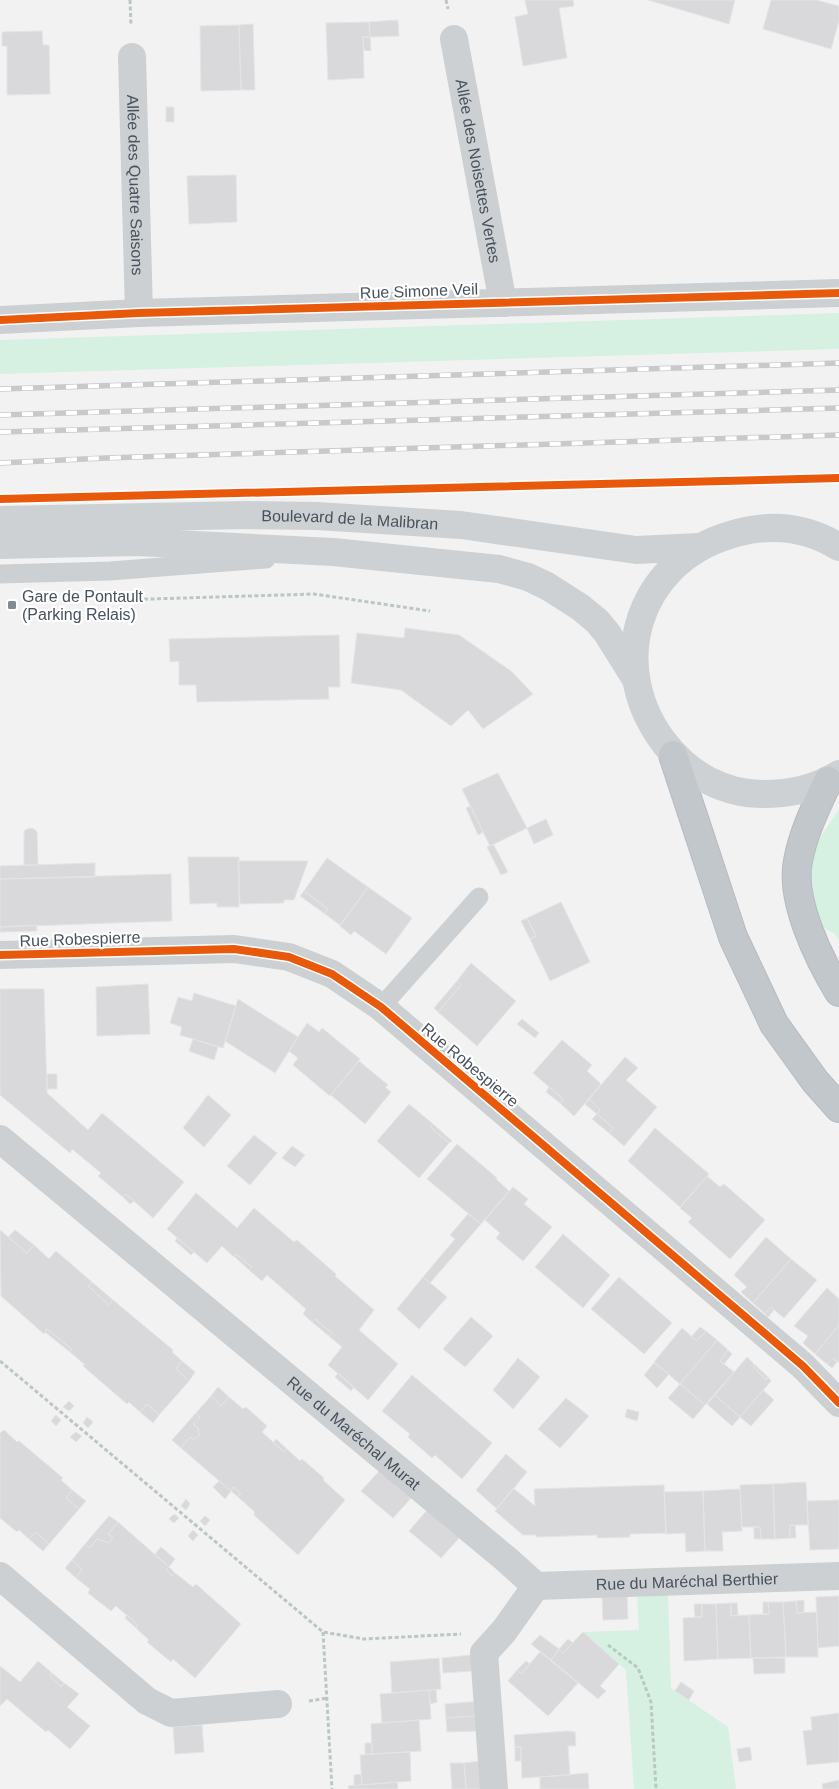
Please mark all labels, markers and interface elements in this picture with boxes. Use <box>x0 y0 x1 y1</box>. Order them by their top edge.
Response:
street label: Allée des Noisettes Vertes <box>453 77 504 264</box>
street label: Allée des Quatre Saisons <box>125 94 146 275</box>
street label: Rue Simone Veil <box>360 280 478 302</box>
street label: Boulevard de la Malibran <box>261 507 439 532</box>
place label: Gare de Pontault (Parking Relais) <box>22 588 144 623</box>
marker: Gare de Pontault (Parking Relais) <box>6 599 18 611</box>
street label: Rue Robespierre <box>19 928 141 950</box>
street label: Rue Robespierre <box>418 1020 522 1110</box>
street label: Rue du Maréchal Murat <box>284 1373 424 1493</box>
street label: Rue du Maréchal Berthier <box>595 1569 779 1593</box>

